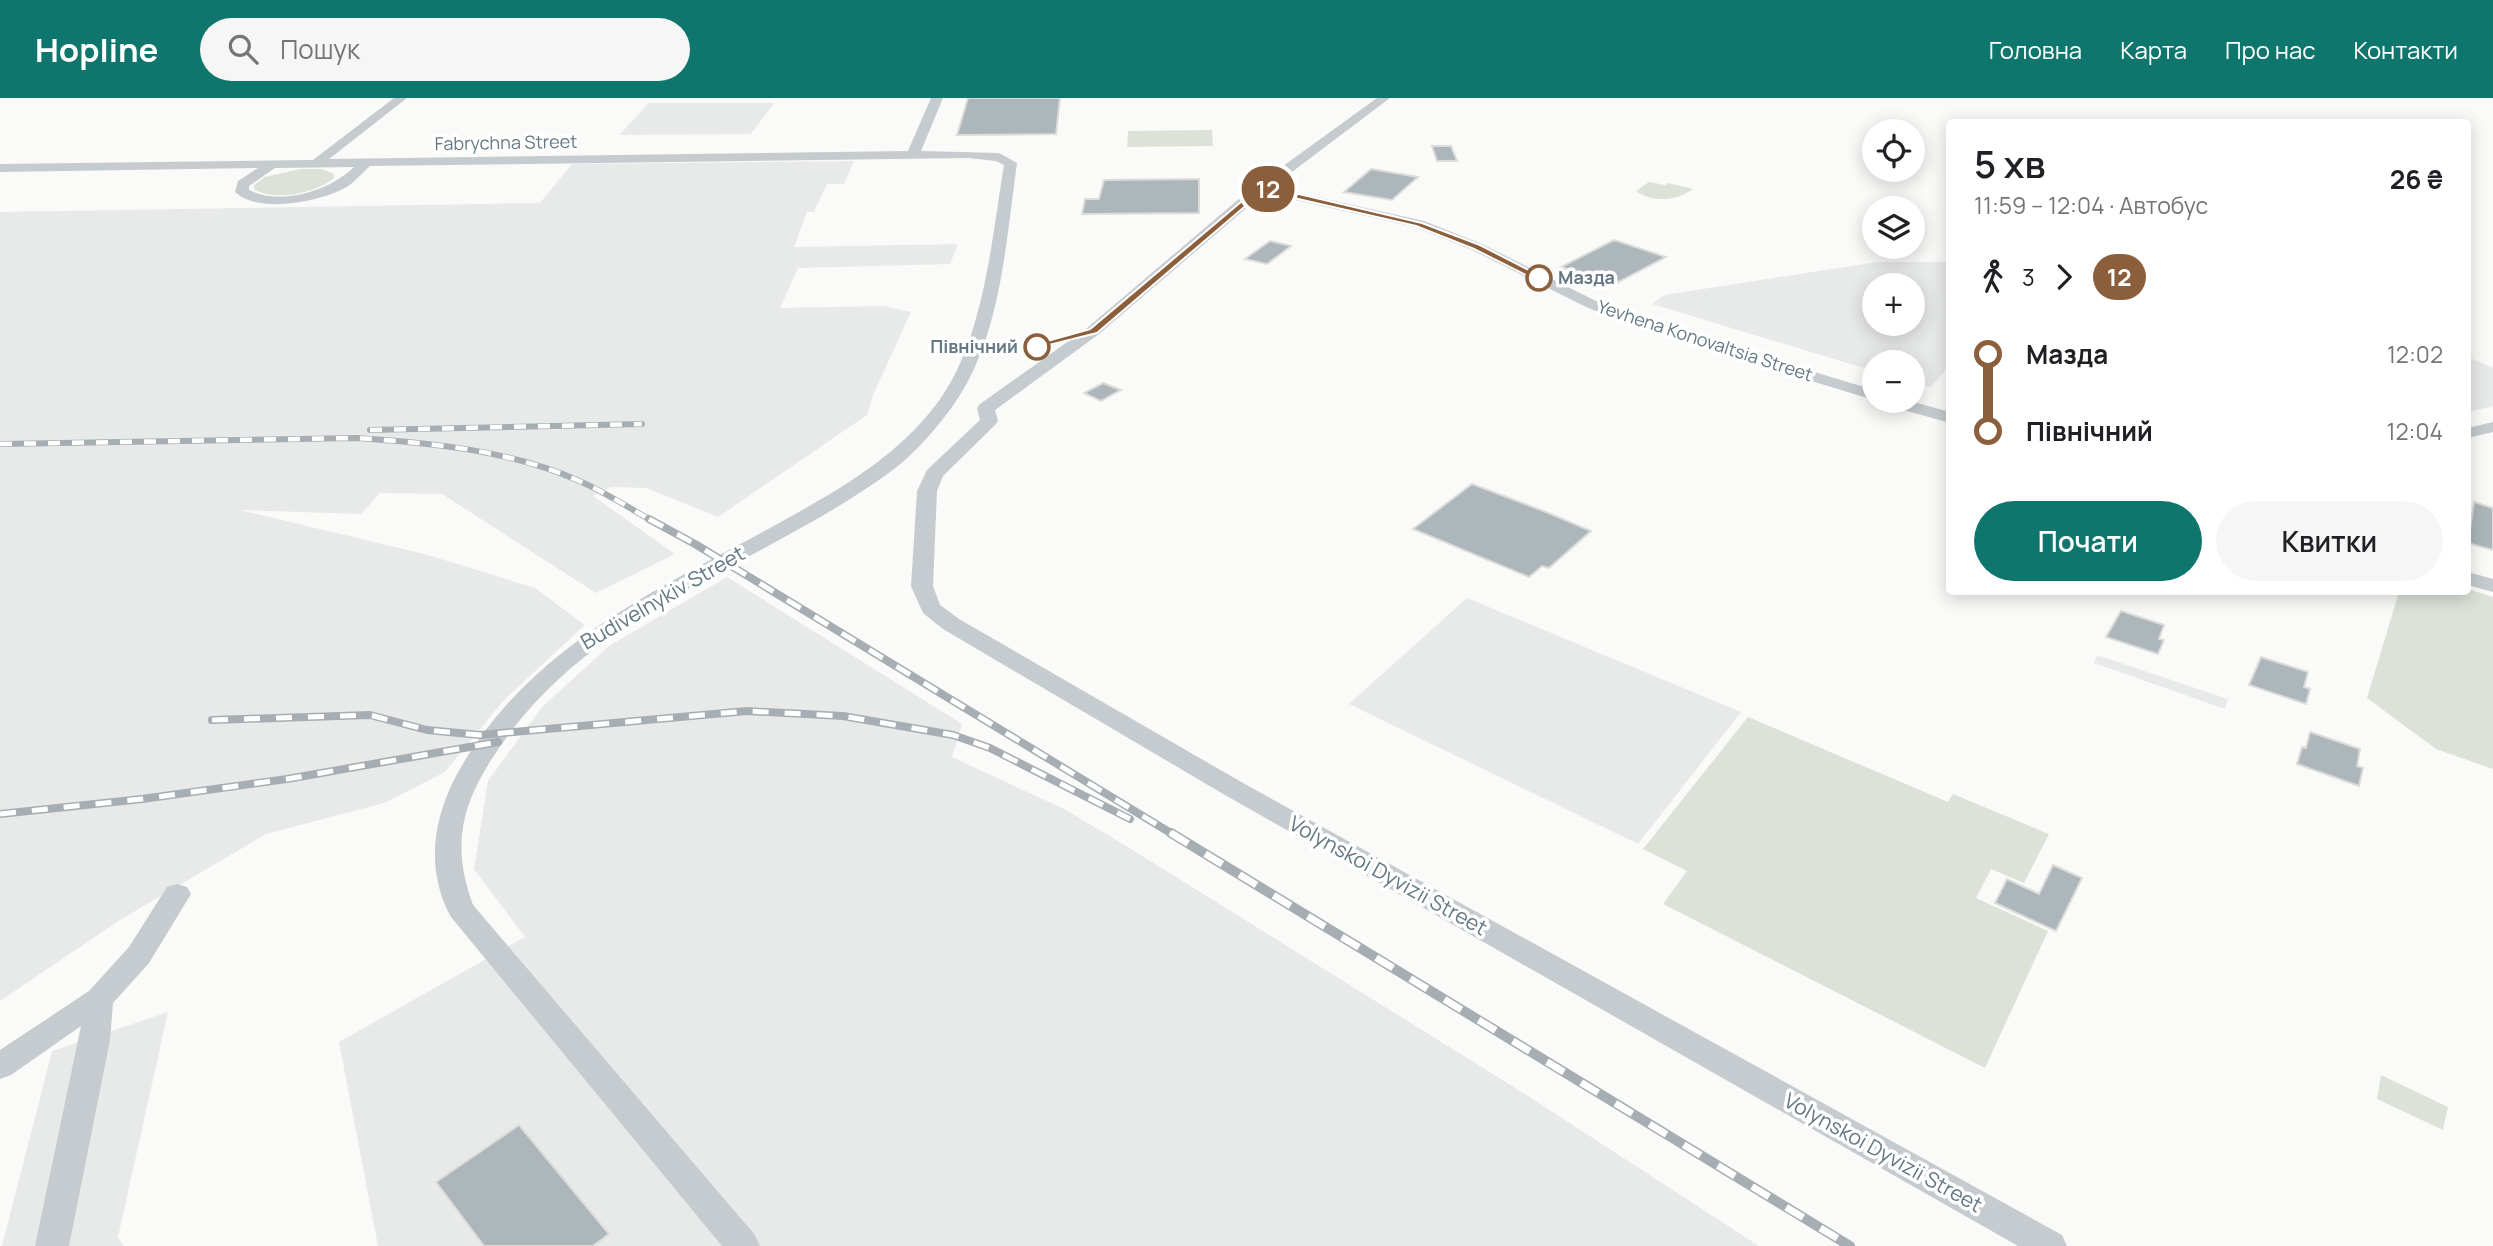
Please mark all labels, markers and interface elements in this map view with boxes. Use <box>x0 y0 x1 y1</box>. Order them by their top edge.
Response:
search box <box>200 18 690 81</box>
text: Hopline <box>35 27 158 72</box>
icon: search <box>224 30 262 68</box>
text: Пошук <box>280 31 360 67</box>
text: Головна <box>1989 33 2082 66</box>
text: Карта <box>2120 33 2187 66</box>
text: Про нас <box>2225 33 2316 66</box>
text: Контакти <box>2354 33 2458 66</box>
map controls <box>1862 119 1925 413</box>
button: locate <box>1862 119 1925 182</box>
street label: Fabrychna Street <box>434 129 578 155</box>
text: 5 хв <box>1974 137 2045 189</box>
text: 26 ₴ <box>2390 161 2443 197</box>
line badge: 12 <box>1236 166 1300 212</box>
text: 12 <box>1256 172 1280 205</box>
text: 11:59 – 12:04 · Автобус <box>1974 189 2208 221</box>
button: layers <box>1862 196 1925 259</box>
icon: walk <box>1974 258 2012 296</box>
icon: forward <box>2045 258 2083 296</box>
text: 12 <box>2107 260 2132 293</box>
text: 3 <box>2022 261 2035 293</box>
marker: Мазда <box>1526 265 1552 291</box>
place label: Мазда <box>1558 265 1615 289</box>
button: + <box>1862 273 1925 336</box>
street label: Yevhena Konovaltsia Street <box>1595 294 1816 386</box>
place label: Північний <box>930 334 1018 358</box>
marker: Північний <box>1024 334 1050 360</box>
text: Мазда <box>2026 336 2108 372</box>
text: 12:02 <box>2387 338 2443 370</box>
button: − <box>1862 350 1925 413</box>
text: Північний <box>2026 413 2153 449</box>
text: 12:04 <box>2386 415 2443 447</box>
button: Почати <box>1974 501 2202 581</box>
button: Квитки <box>2216 501 2443 581</box>
street label: Budivelnykiv Street <box>575 539 750 656</box>
street label: Volynskoi Dyvizii Street <box>1284 809 1493 941</box>
street label: Volynskoi Dyvizii Street <box>1779 1086 1988 1218</box>

